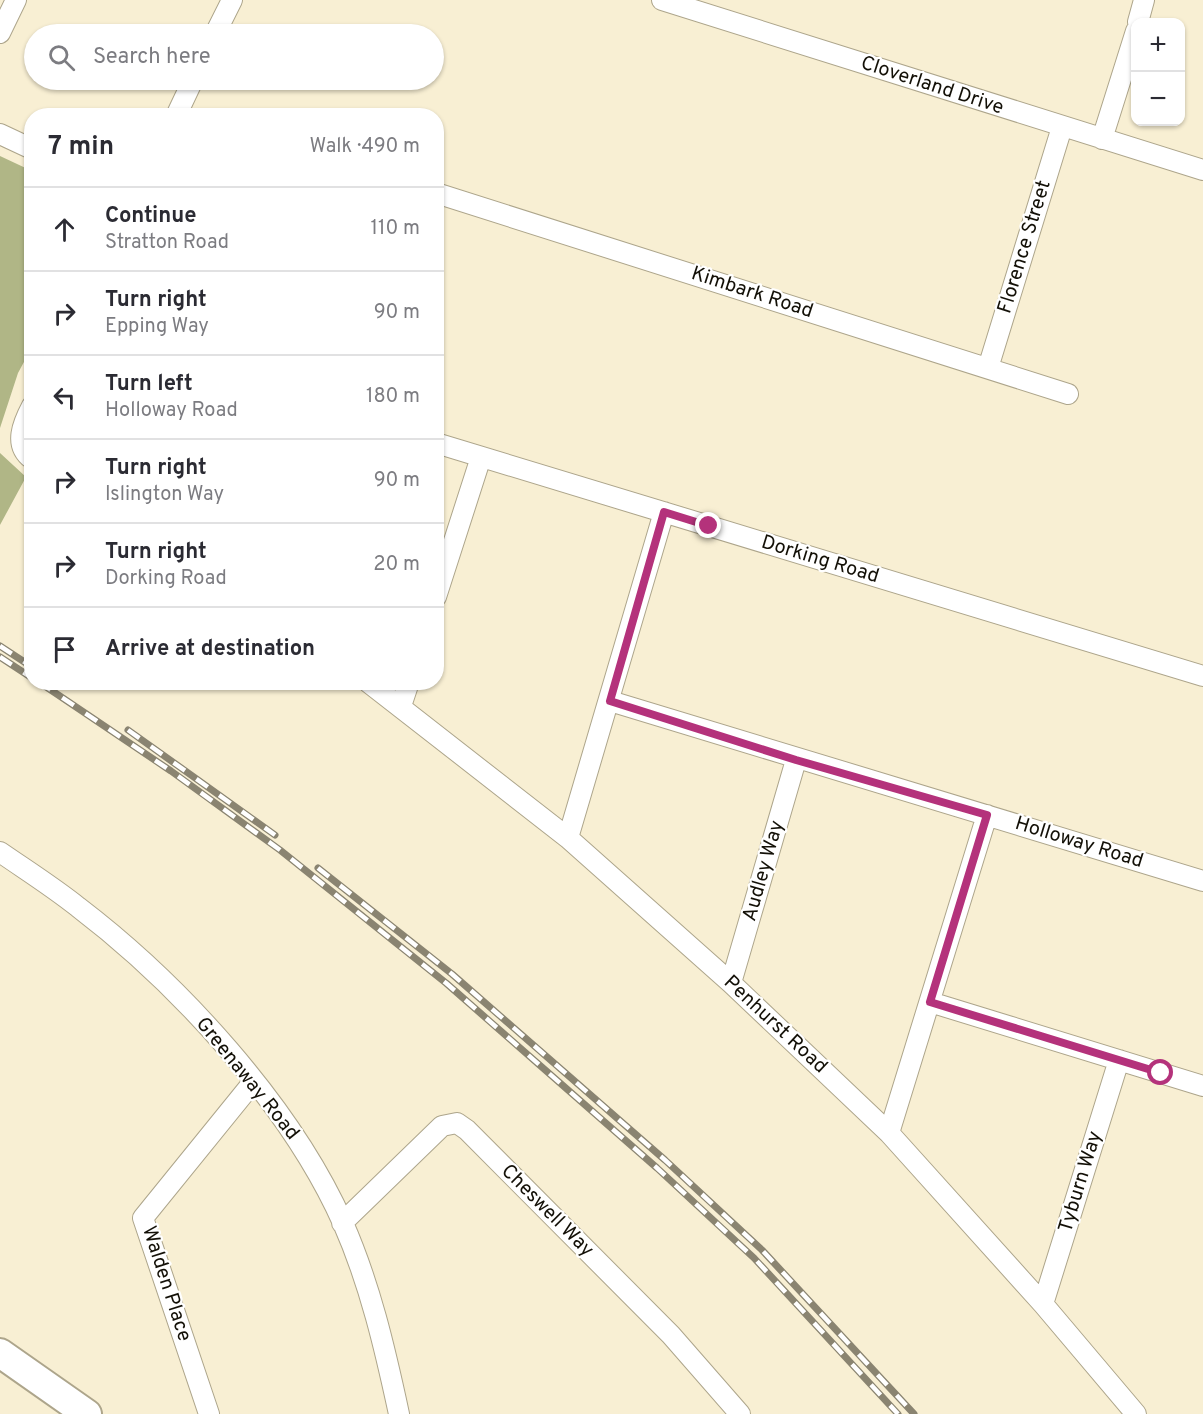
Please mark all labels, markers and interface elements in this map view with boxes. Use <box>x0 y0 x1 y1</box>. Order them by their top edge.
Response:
map controls <box>1131 18 1185 126</box>
button: + <box>1131 18 1185 72</box>
search box <box>24 24 444 90</box>
icon: search <box>45 41 78 74</box>
text: Search here <box>93 44 211 71</box>
street label: Cloverland Drive <box>857 51 1007 121</box>
button: − <box>1131 72 1185 126</box>
text: 7 min <box>48 131 114 164</box>
text: Walk · 490 m <box>310 134 420 160</box>
street label: Florence Street <box>992 177 1058 317</box>
text: Continue <box>105 203 196 230</box>
icon: ahead <box>48 213 81 246</box>
text: 110 m <box>371 216 420 242</box>
text: Stratton Road <box>105 230 229 256</box>
street label: Kimbark Road <box>688 261 816 325</box>
text: Turn right <box>105 287 207 314</box>
icon: right <box>48 297 81 330</box>
text: 90 m <box>374 300 420 326</box>
text: Epping Way <box>105 314 209 340</box>
text: Turn left <box>105 371 193 398</box>
icon: left <box>48 381 81 414</box>
text: 180 m <box>366 384 420 410</box>
text: Holloway Road <box>105 398 238 424</box>
text: Turn right <box>105 455 207 482</box>
icon: right <box>48 465 81 498</box>
text: 90 m <box>374 468 420 494</box>
text: Islington Way <box>105 482 224 508</box>
route end <box>695 512 721 538</box>
street label: Dorking Road <box>758 530 882 590</box>
text: Turn right <box>105 539 207 566</box>
icon: right <box>48 549 81 582</box>
text: 20 m <box>373 552 420 578</box>
text: Dorking Road <box>105 566 227 592</box>
icon: arrive <box>48 633 81 666</box>
text: Arrive at destination <box>105 636 315 663</box>
street label: Holloway Road <box>1012 811 1146 875</box>
street label: Audley Way <box>737 818 791 924</box>
street label: Penhurst Road <box>718 970 832 1080</box>
street label: Greenaway Road <box>189 1012 305 1146</box>
route start <box>1147 1059 1173 1085</box>
street label: Tyburn Way <box>1053 1128 1109 1236</box>
street label: Cheswell Way <box>495 1159 599 1263</box>
street label: Walden Place <box>135 1223 197 1345</box>

